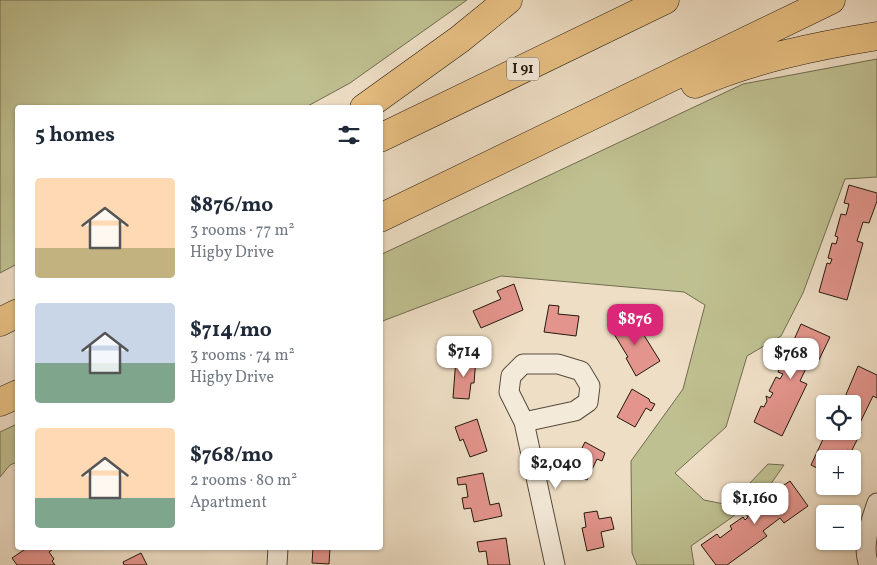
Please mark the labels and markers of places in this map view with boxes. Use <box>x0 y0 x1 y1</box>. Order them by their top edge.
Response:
pin: $876 <box>605 304 665 346</box>
pin: $714 <box>434 336 494 378</box>
pin: $768 <box>761 338 821 380</box>
pin: $2,040 <box>515 448 597 490</box>
pin: $1,160 <box>714 482 796 525</box>

